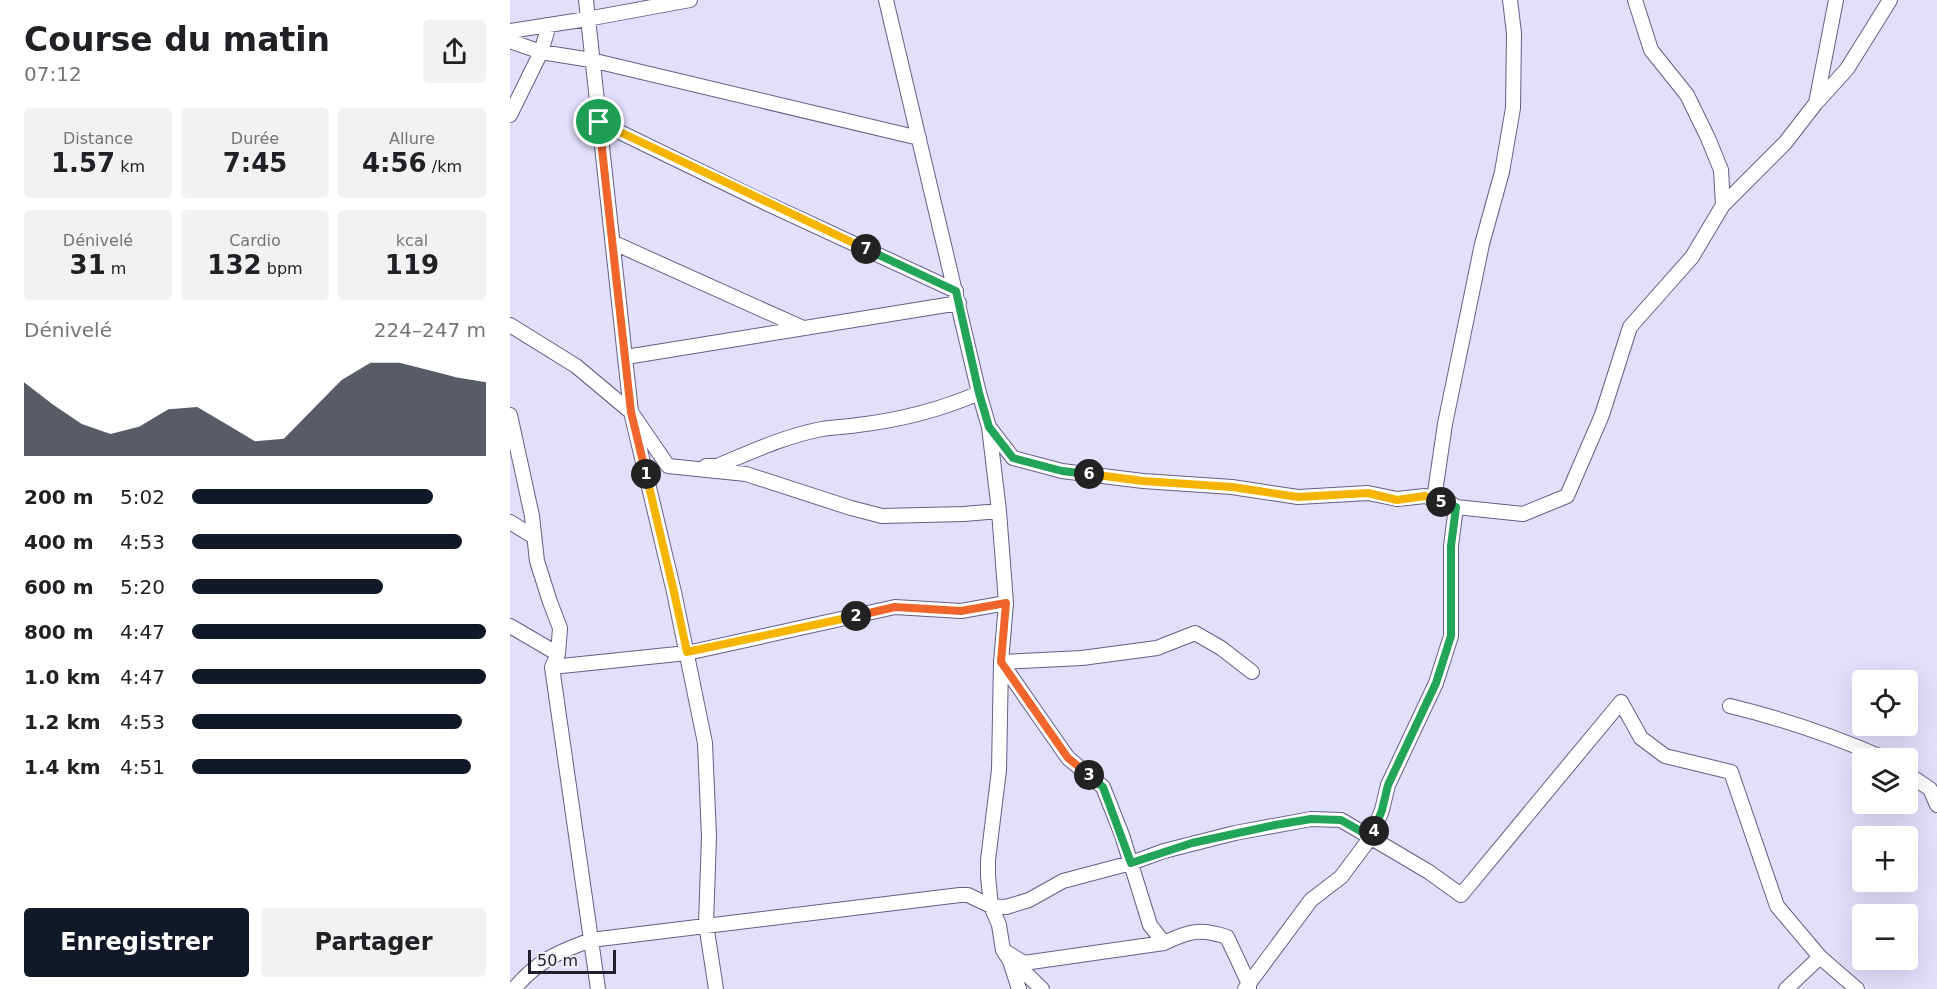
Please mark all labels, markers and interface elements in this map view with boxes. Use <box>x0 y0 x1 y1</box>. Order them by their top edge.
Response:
text: Course du matin <box>24 20 330 59</box>
button: share <box>423 20 486 83</box>
text: 07:12 <box>24 62 82 86</box>
pin <box>573 96 624 147</box>
icon: arrive <box>582 105 615 138</box>
text: Distance <box>63 129 133 148</box>
text: Durée <box>231 129 279 148</box>
text: Allure <box>389 129 435 148</box>
text: 1.57 <box>51 148 115 178</box>
text: 7:45 <box>223 148 287 178</box>
text: 4:56 <box>362 148 427 178</box>
text: km <box>115 157 145 176</box>
text: /km <box>427 157 462 176</box>
text: Dénivelé <box>63 231 133 250</box>
text: Cardio <box>229 231 281 250</box>
text: kcal <box>396 231 428 250</box>
pin: 7 <box>851 234 881 264</box>
text: 7 <box>860 239 872 258</box>
text: 31 <box>70 250 106 280</box>
text: 132 <box>207 250 262 280</box>
text: 119 <box>385 250 439 280</box>
text: m <box>106 259 126 278</box>
text: bpm <box>262 259 303 278</box>
text: Dénivelé <box>24 318 112 342</box>
text: 224–247 m <box>374 318 486 342</box>
pin: 1 <box>631 459 661 489</box>
pin: 6 <box>1074 459 1104 489</box>
text: 1 <box>640 464 652 483</box>
text: 6 <box>1083 464 1095 483</box>
text: 200 m <box>24 485 94 509</box>
text: 5:02 <box>120 485 165 509</box>
pin: 5 <box>1426 487 1456 517</box>
text: 5 <box>1435 492 1447 511</box>
text: 400 m <box>24 530 94 554</box>
text: 4:53 <box>120 530 165 554</box>
text: 600 m <box>24 575 94 599</box>
text: 5:20 <box>120 575 165 599</box>
pin: 2 <box>841 601 871 631</box>
text: 2 <box>850 606 862 625</box>
text: 800 m <box>24 620 94 644</box>
text: 4:47 <box>120 620 165 644</box>
text: 1.0 km <box>24 665 101 689</box>
text: 4:47 <box>120 665 165 689</box>
map controls <box>1852 670 1918 970</box>
button: locate <box>1852 670 1918 736</box>
text: 1.2 km <box>24 710 101 734</box>
text: 4:53 <box>120 710 165 734</box>
button: layers <box>1852 748 1918 814</box>
text: 1.4 km <box>24 755 101 779</box>
text: 4:51 <box>120 755 165 779</box>
pin: 3 <box>1074 760 1104 790</box>
text: 3 <box>1083 765 1095 784</box>
pin: 4 <box>1359 816 1389 846</box>
text: 4 <box>1368 821 1380 840</box>
button: + <box>1852 826 1918 892</box>
button: − <box>1852 904 1918 970</box>
button: Enregistrer <box>24 908 249 977</box>
button: Partager <box>261 908 486 977</box>
scale bar <box>528 947 616 974</box>
text: 50 m <box>537 951 578 970</box>

